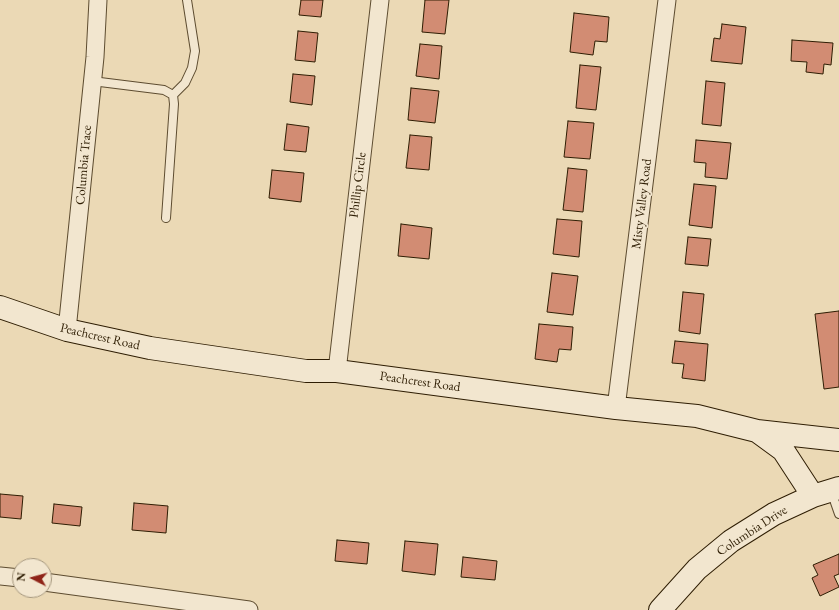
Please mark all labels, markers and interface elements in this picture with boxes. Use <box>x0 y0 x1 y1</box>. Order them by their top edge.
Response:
street label: Columbia Trace <box>73 124 95 206</box>
street label: Phillip Circle <box>346 151 370 219</box>
street label: Misty Valley Road <box>629 158 655 250</box>
street label: Peachcrest Road <box>59 320 141 354</box>
street label: Peachcrest Road <box>379 369 461 395</box>
street label: Columbia Drive <box>714 502 790 560</box>
north arrow <box>12 558 52 598</box>
text: N <box>14 572 28 582</box>

